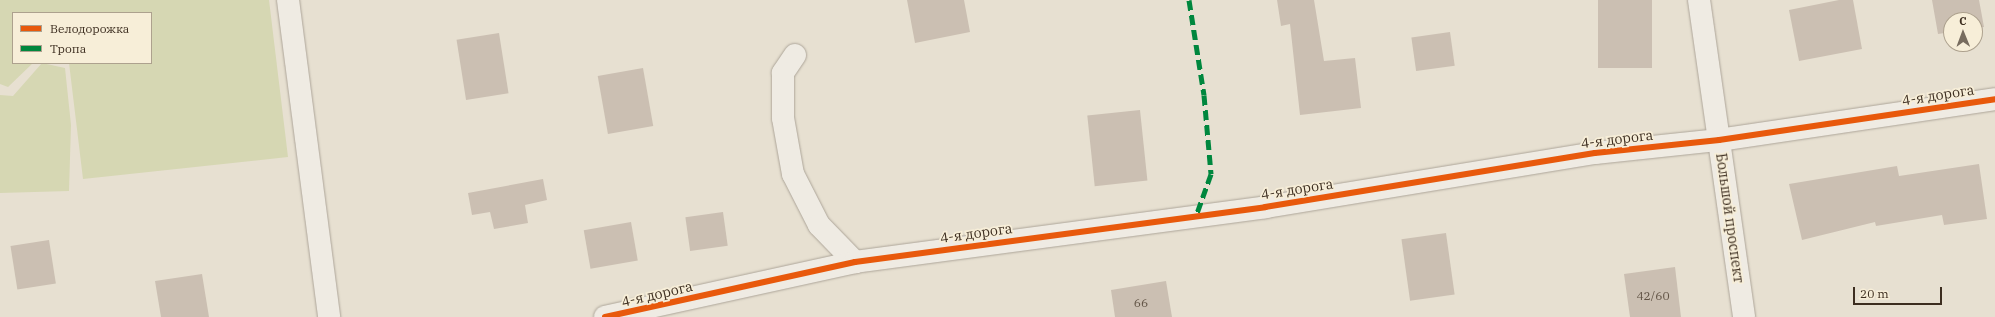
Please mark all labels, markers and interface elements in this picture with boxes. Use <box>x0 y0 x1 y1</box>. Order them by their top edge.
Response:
legend <box>12 12 152 64</box>
north arrow <box>1943 12 1983 52</box>
text: С <box>1959 14 1967 28</box>
text: Велодорожка <box>50 21 129 36</box>
text: Тропа <box>50 41 86 56</box>
street label: 4-я дорога <box>1901 81 1975 109</box>
street label: 4-я дорога <box>1580 126 1654 152</box>
street label: Большой проспект <box>1713 152 1747 284</box>
street label: 4-я дорога <box>1260 175 1334 203</box>
street label: 4-я дорога <box>939 220 1013 246</box>
street label: 4-я дорога <box>620 278 694 310</box>
scale bar <box>1855 279 1944 305</box>
text: 20 m <box>1860 286 1889 301</box>
house number: 42/60 <box>1636 289 1670 303</box>
house number: 66 <box>1134 296 1148 310</box>

